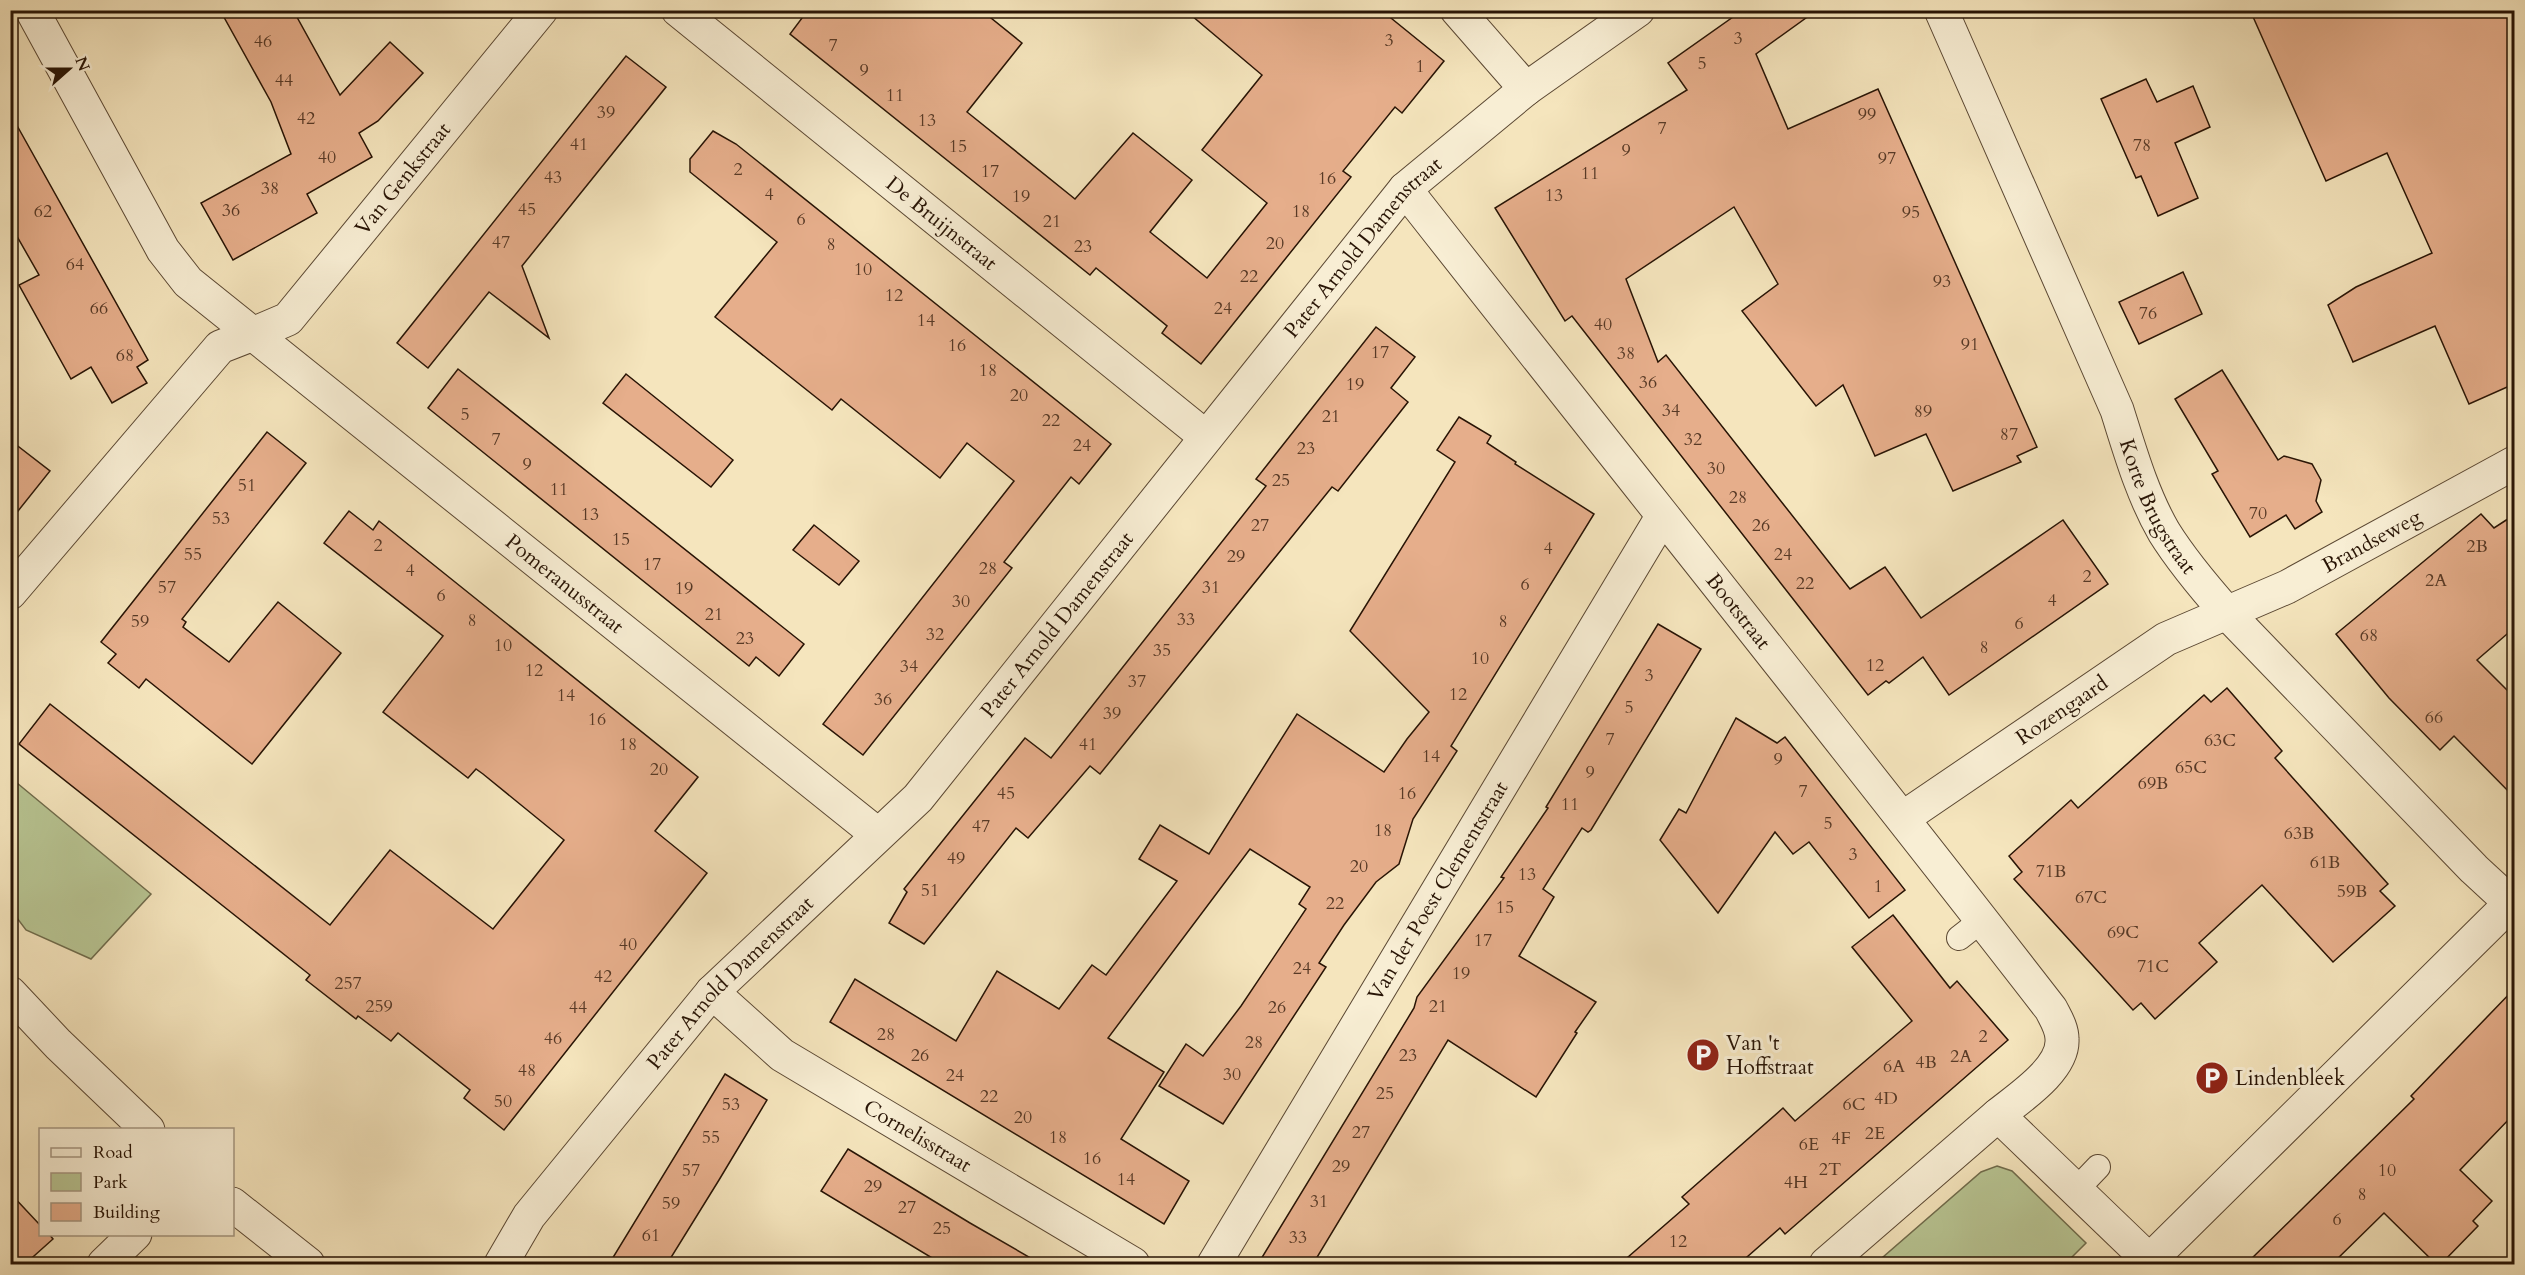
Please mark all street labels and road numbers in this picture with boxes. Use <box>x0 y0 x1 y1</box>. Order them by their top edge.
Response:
street label: Van Genkstraat <box>348 116 458 242</box>
street label: Pater Arnold Damenstraat <box>1277 150 1448 344</box>
street label: De Bruijnstraat <box>880 169 1004 277</box>
street label: Korte Brugstraat <box>2112 435 2203 580</box>
street label: Brandseweg <box>2317 502 2426 580</box>
street label: Pater Arnold Damenstraat <box>973 525 1140 724</box>
street label: Pomeranusstraat <box>499 527 631 641</box>
street label: Bootstraat <box>1699 567 1778 656</box>
street label: Rozengaard <box>2010 668 2114 752</box>
street label: Van der Poest Clementstraat <box>1361 775 1515 1006</box>
street label: Pater Arnold Damenstraat <box>640 889 820 1076</box>
street label: Cornelisstraat <box>858 1092 977 1179</box>

